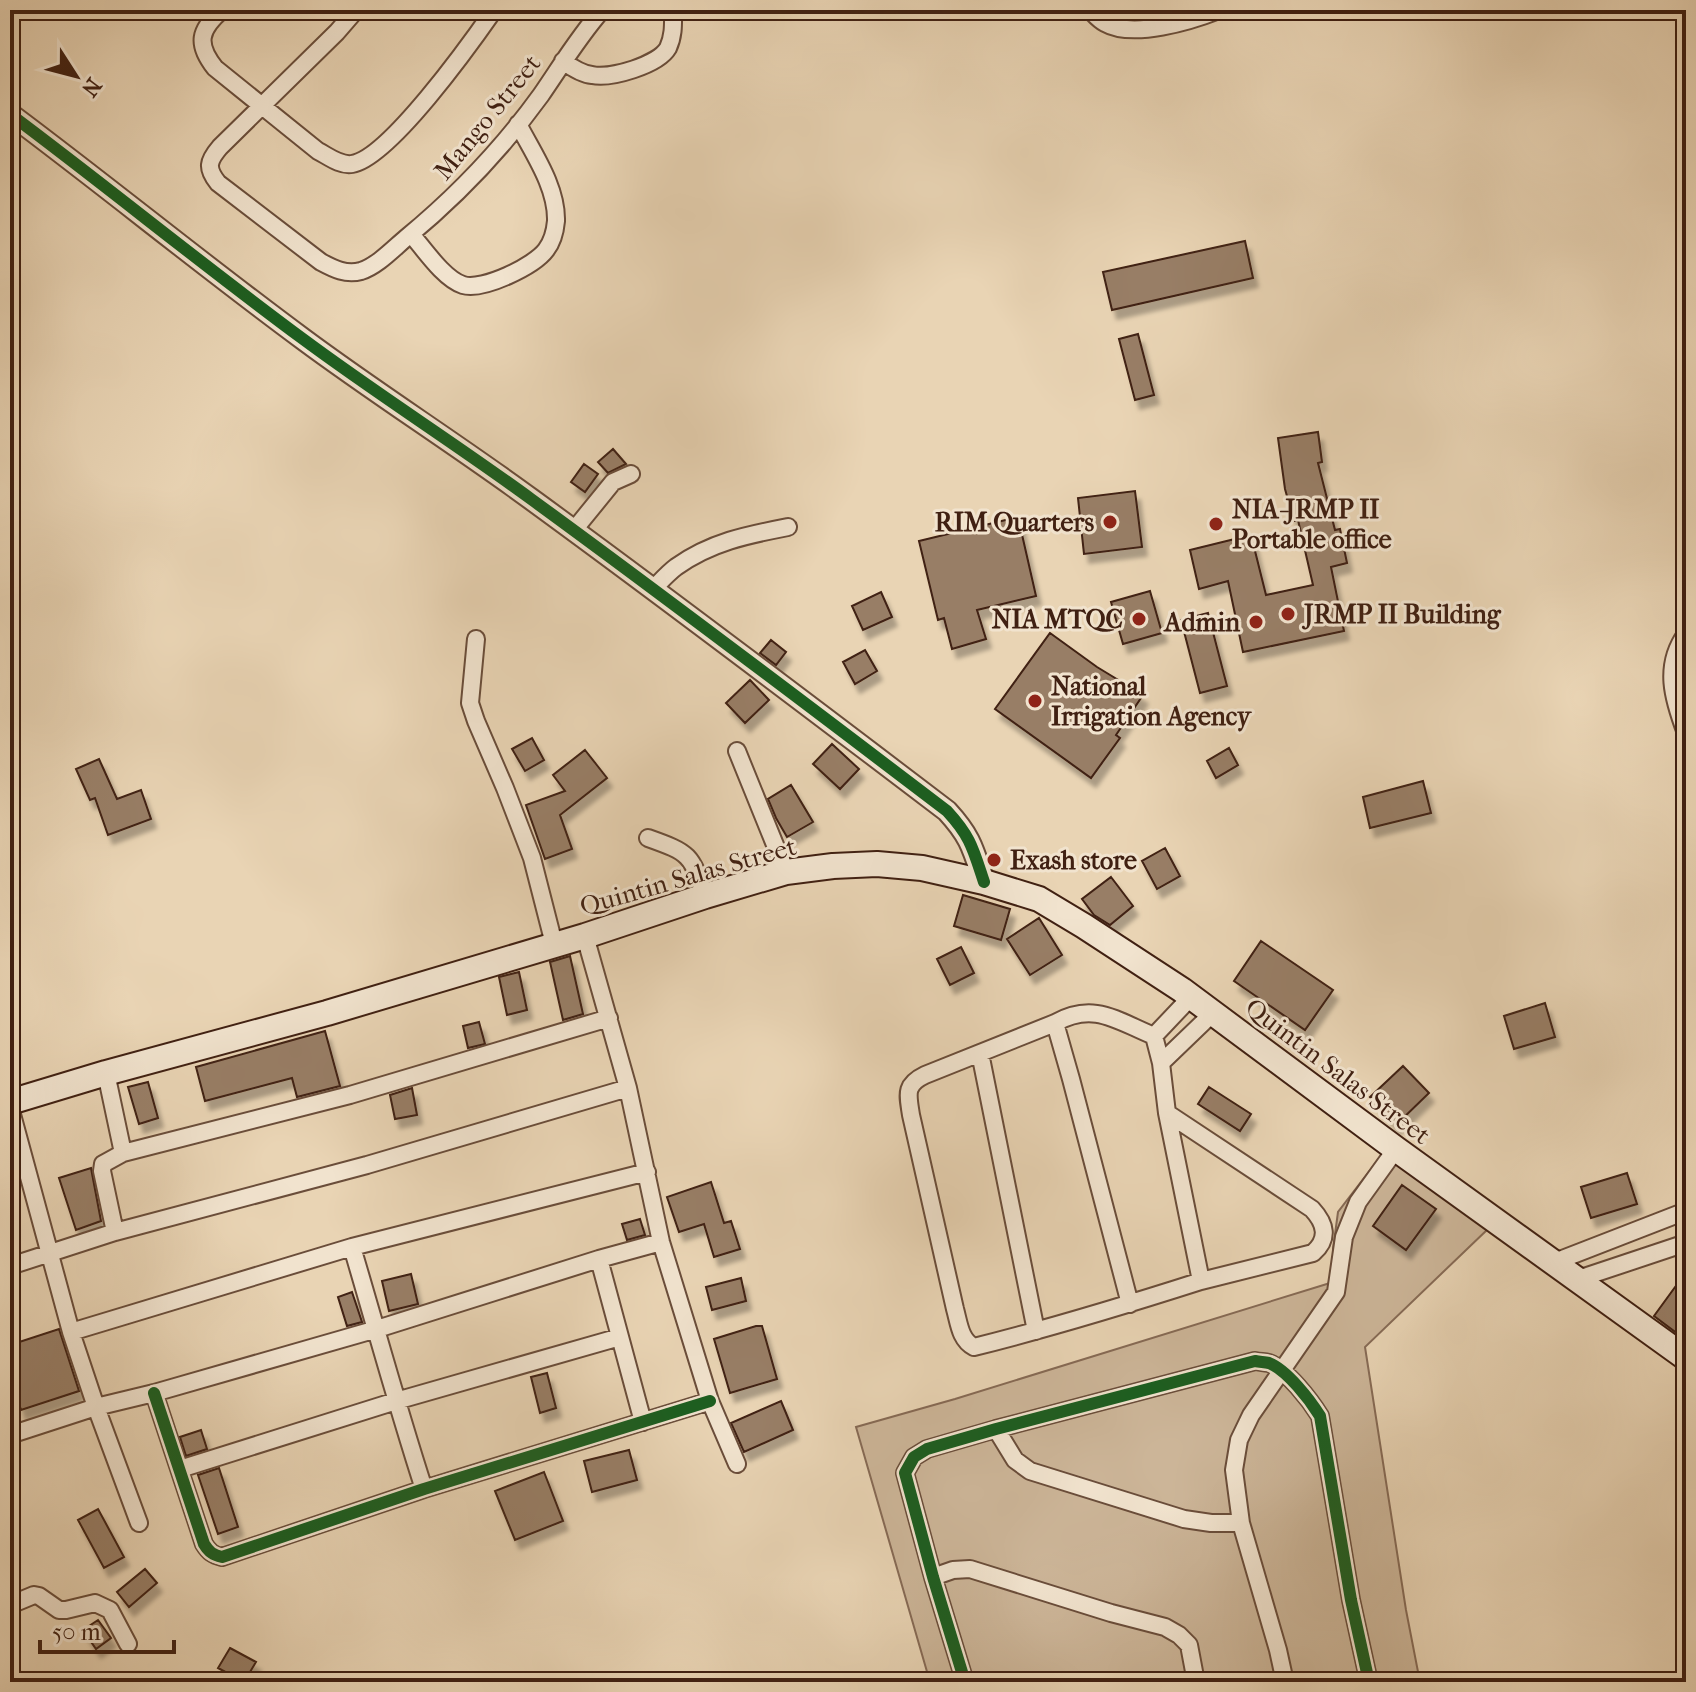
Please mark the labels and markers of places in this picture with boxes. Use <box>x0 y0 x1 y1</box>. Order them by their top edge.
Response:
place label: NIA-JRMP II Portable office <box>1232 494 1392 555</box>
place label: RIM Quarters <box>935 507 1094 538</box>
marker: RIM Quarters <box>1101 513 1119 531</box>
marker: NIA-JRMP II Portable office <box>1207 515 1225 533</box>
place label: JRMP II Building <box>1301 599 1502 630</box>
place label: NIA MTQC <box>992 604 1123 635</box>
marker: JRMP II Building <box>1279 605 1297 623</box>
place label: Admin <box>1163 607 1241 638</box>
marker: NIA MTQC <box>1130 610 1148 628</box>
marker: Admin <box>1247 613 1265 631</box>
place label: National Irrigation Agency <box>1051 671 1253 732</box>
marker: National Irrigation Agency <box>1026 692 1044 710</box>
place label: Exash store <box>1010 845 1137 876</box>
marker: Exash store <box>985 851 1003 869</box>

